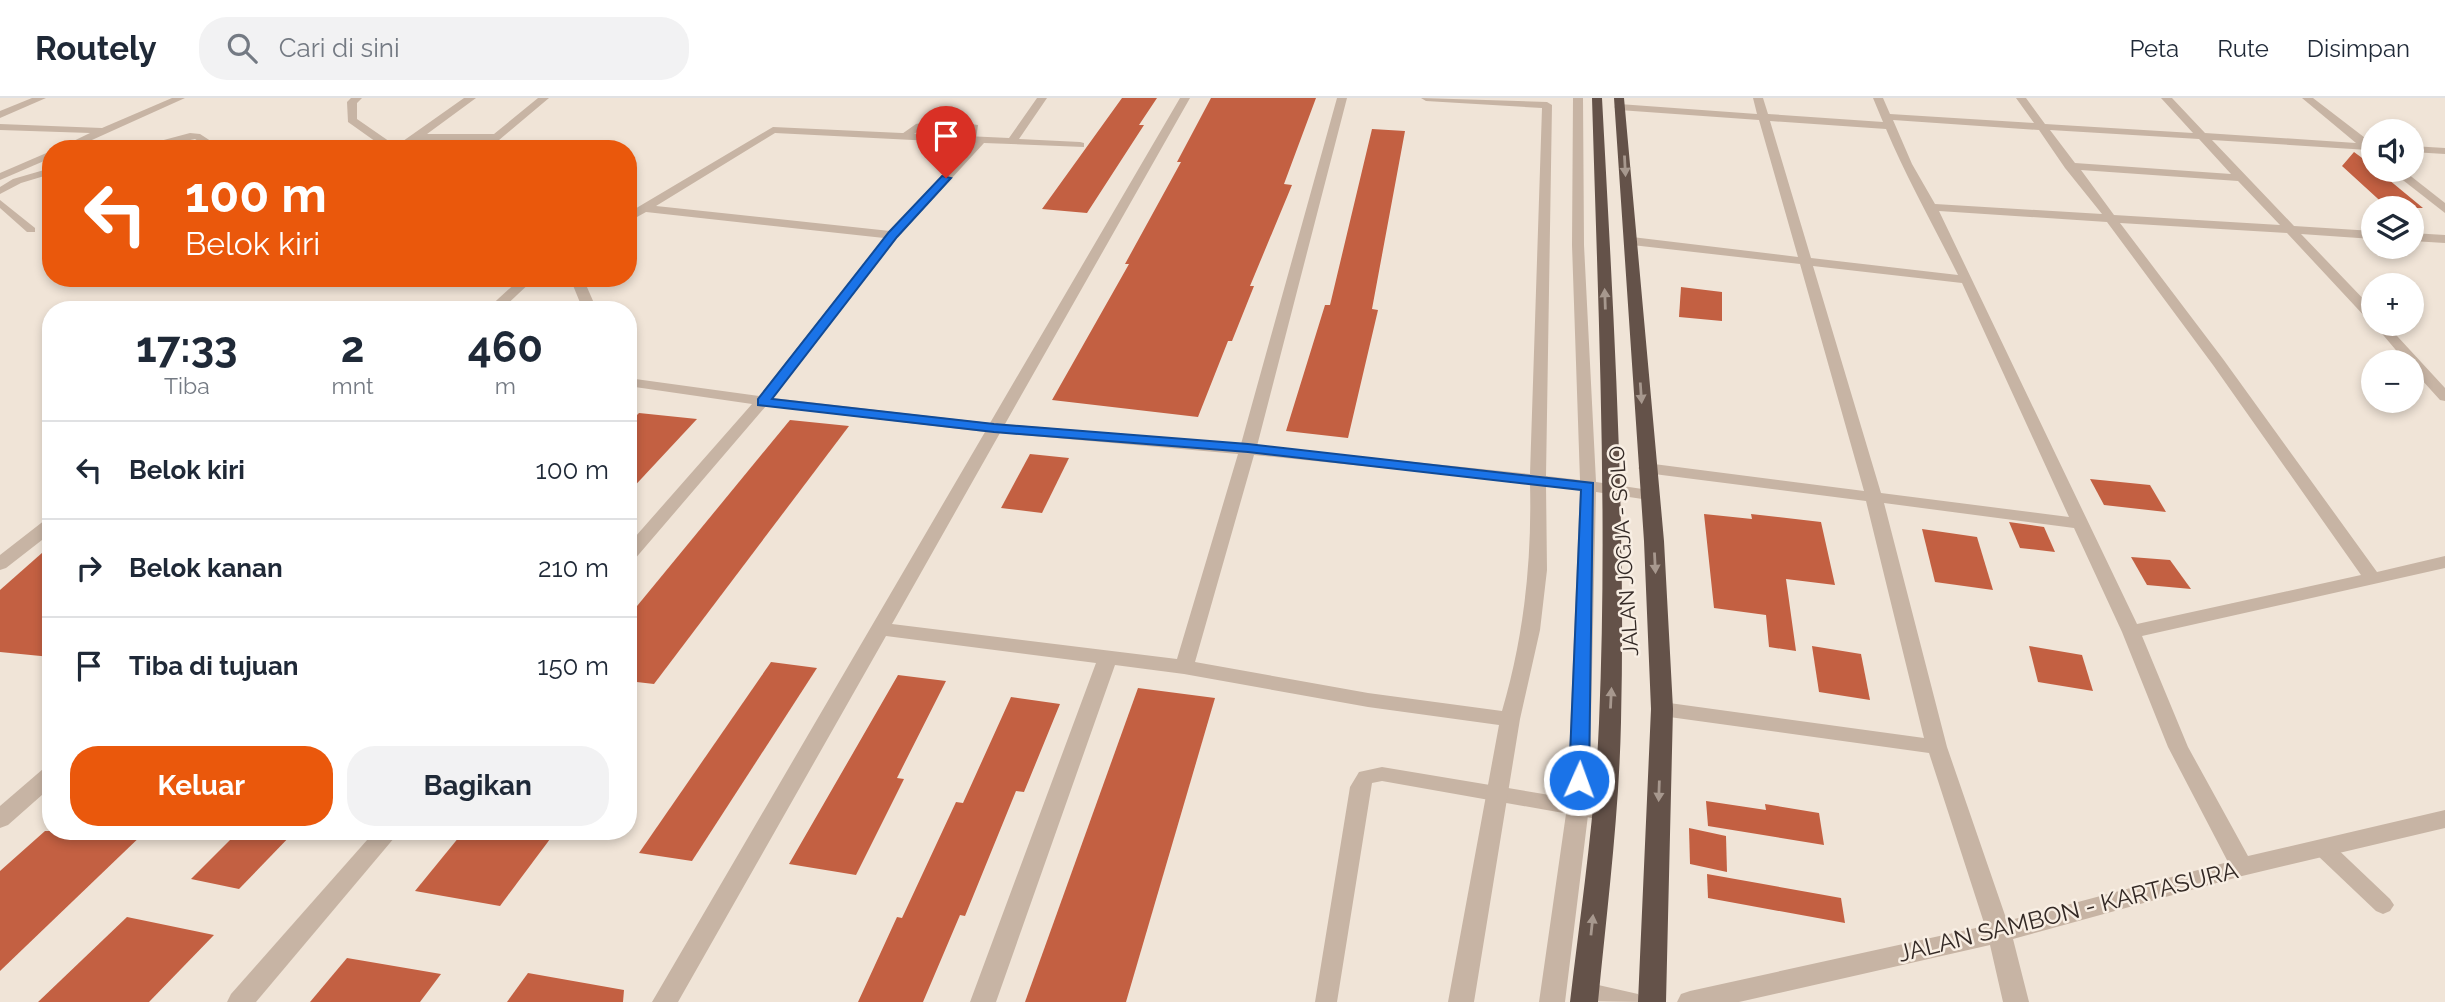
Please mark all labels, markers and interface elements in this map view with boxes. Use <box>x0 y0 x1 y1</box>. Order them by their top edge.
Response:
search box <box>199 17 689 80</box>
text: Routely <box>35 29 157 68</box>
icon: search <box>223 29 261 67</box>
text: Cari di sini <box>279 33 400 63</box>
text: Peta <box>2129 34 2179 63</box>
text: Rute <box>2217 34 2269 63</box>
text: Disimpan <box>2307 34 2410 63</box>
pin <box>916 106 976 178</box>
icon: arrive <box>927 117 965 155</box>
map controls <box>2361 119 2424 413</box>
button: sound <box>2361 119 2424 182</box>
one-way arrow <box>1619 155 1630 177</box>
text: 100 m <box>185 166 327 223</box>
icon: left <box>70 168 161 259</box>
button: layers <box>2361 196 2424 259</box>
text: Belok kiri <box>185 225 320 262</box>
button: + <box>2361 273 2424 336</box>
one-way arrow <box>1599 288 1611 310</box>
text: 17:33 <box>136 323 238 372</box>
text: 2 <box>341 323 364 372</box>
text: 460 <box>468 323 543 372</box>
button: − <box>2361 350 2424 413</box>
text: Tiba <box>164 372 210 399</box>
text: mnt <box>332 372 374 399</box>
text: m <box>495 372 516 399</box>
one-way arrow <box>1636 382 1647 404</box>
street label: JALAN JOGJA - SOLO <box>1604 445 1643 657</box>
icon: left <box>70 451 108 489</box>
text: Belok kiri <box>129 455 245 485</box>
text: 100 m <box>536 455 609 485</box>
icon: right <box>70 549 108 587</box>
text: Belok kanan <box>129 553 283 583</box>
text: 210 m <box>538 553 609 583</box>
one-way arrow <box>1650 553 1661 575</box>
icon: arrive <box>70 647 108 685</box>
text: Tiba di tujuan <box>129 651 299 681</box>
text: 150 m <box>537 651 609 681</box>
one-way arrow <box>1605 687 1616 709</box>
position arrow <box>1542 743 1616 817</box>
button: Keluar <box>70 746 333 826</box>
button: Bagikan <box>347 746 609 826</box>
one-way arrow <box>1654 780 1665 802</box>
street label: JALAN SAMBON - KARTASURA <box>1895 855 2241 968</box>
one-way arrow <box>1587 914 1598 936</box>

